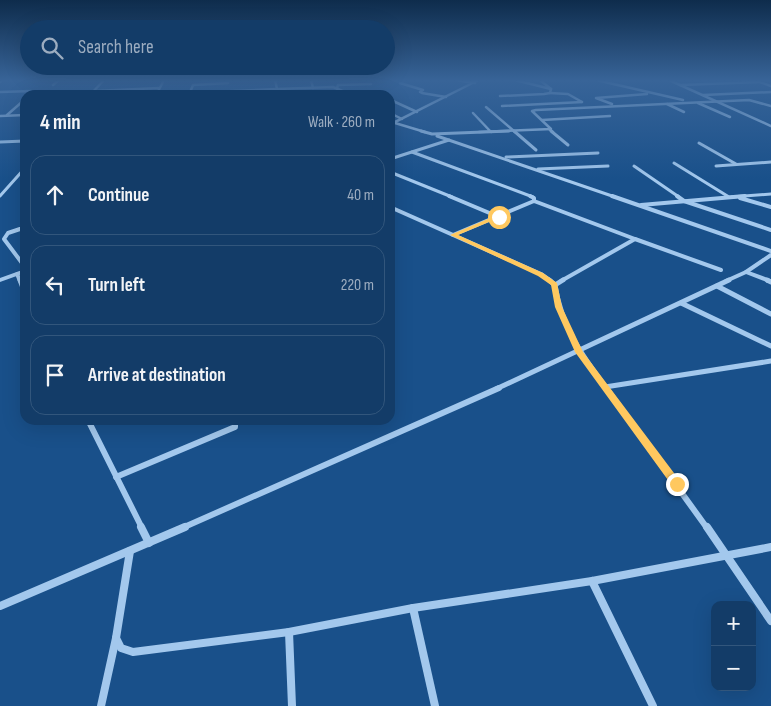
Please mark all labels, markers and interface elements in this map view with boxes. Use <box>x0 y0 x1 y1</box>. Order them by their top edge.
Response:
search box <box>20 20 395 75</box>
icon: search <box>38 34 66 62</box>
text: Search here <box>78 36 154 59</box>
text: 4 min <box>40 110 81 135</box>
text: Walk · 260 m <box>308 113 375 132</box>
icon: ahead <box>41 181 69 209</box>
text: Continue <box>88 184 149 207</box>
text: 40 m <box>347 186 374 205</box>
route start <box>488 206 511 229</box>
icon: left <box>41 271 69 299</box>
text: Turn left <box>88 274 145 297</box>
text: 220 m <box>341 276 374 295</box>
icon: arrive <box>41 361 69 389</box>
text: Arrive at destination <box>88 364 226 387</box>
route end <box>666 473 689 496</box>
map controls <box>711 601 756 691</box>
button: + <box>711 601 756 646</box>
button: − <box>711 646 756 691</box>

